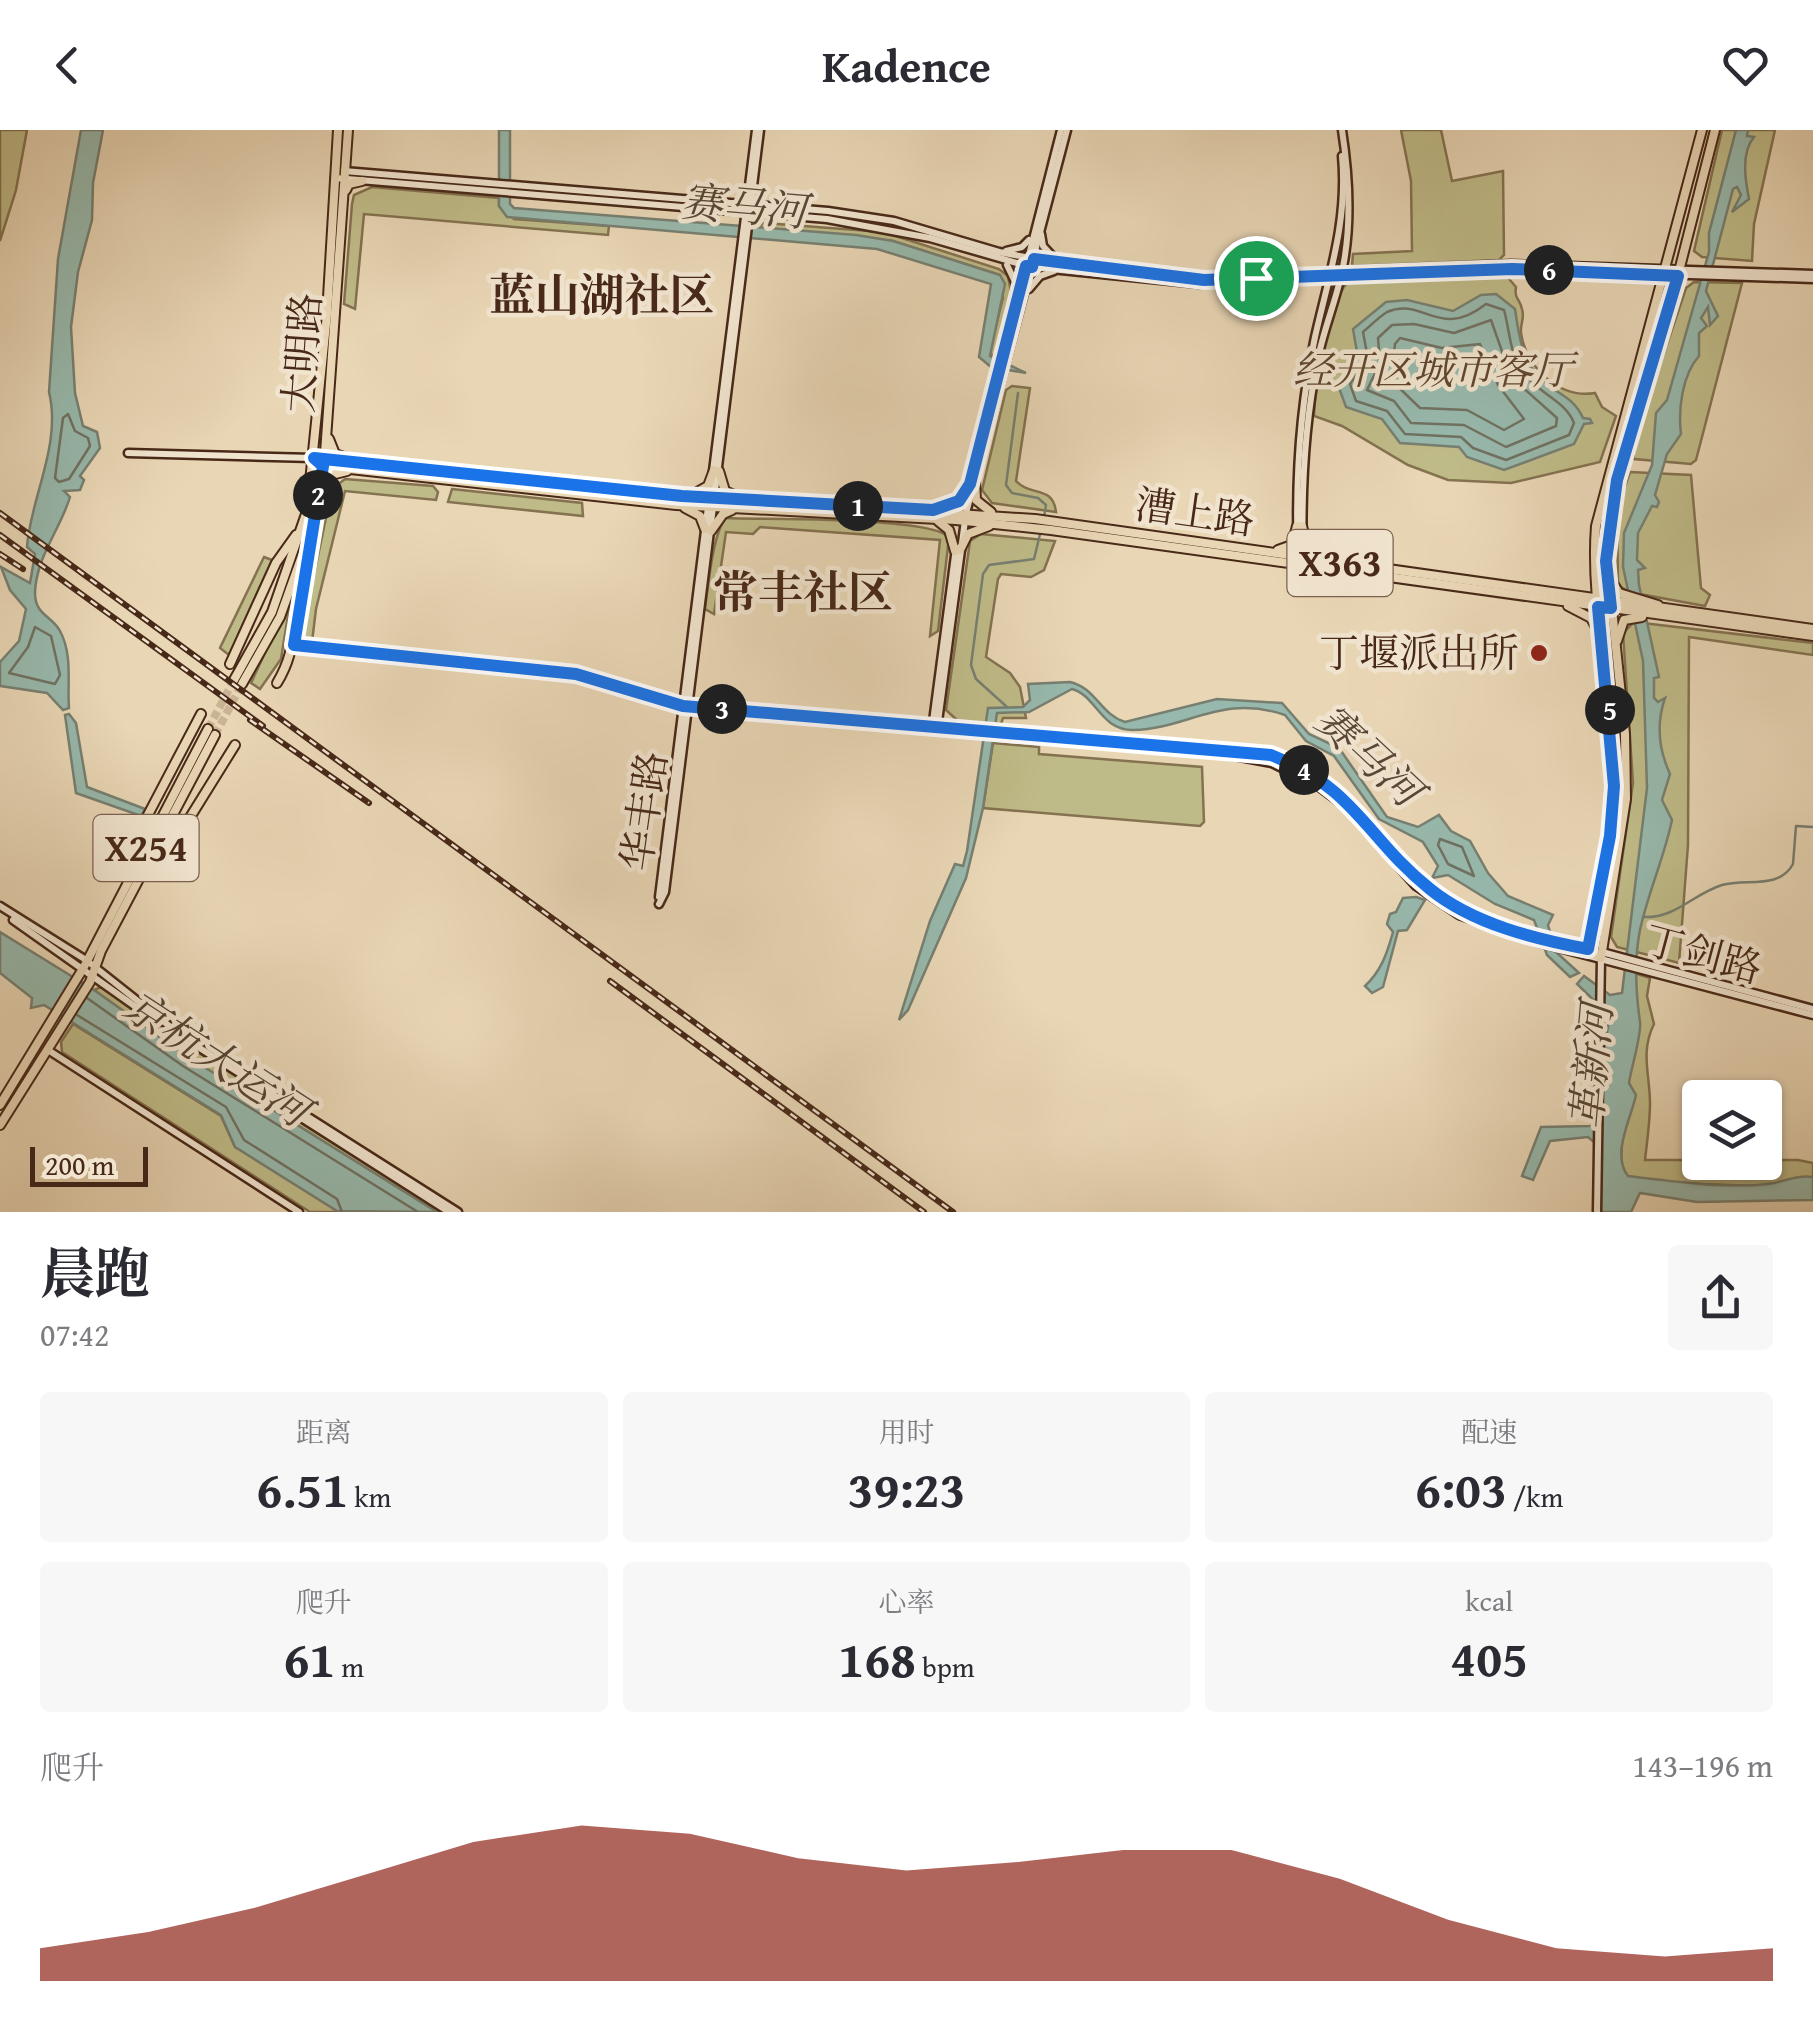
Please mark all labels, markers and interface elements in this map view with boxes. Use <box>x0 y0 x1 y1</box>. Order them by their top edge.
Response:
text: Kadence <box>822 33 991 98</box>
icon: back <box>40 38 95 93</box>
icon: heart <box>1718 38 1773 93</box>
water label: 赛马河 <box>679 170 816 242</box>
pin <box>1214 236 1299 321</box>
pin: 6 <box>1524 245 1574 295</box>
text: 6 <box>1542 249 1556 290</box>
icon: arrive <box>1229 251 1284 306</box>
district label: 蓝山湖社区 <box>489 262 715 327</box>
street label: 大明路 <box>268 291 335 415</box>
park label: 经开区城市客厅 <box>1293 340 1579 399</box>
pin: 2 <box>293 470 343 520</box>
text: 2 <box>311 474 325 515</box>
street label: 漕上路 <box>1132 474 1259 549</box>
pin: 1 <box>833 481 883 531</box>
text: 1 <box>851 485 865 526</box>
road number: X363 <box>1288 530 1392 596</box>
district label: 常丰社区 <box>713 559 893 624</box>
place label: 丁堰派出所 <box>1319 623 1519 682</box>
marker: 丁堰派出所 <box>1528 642 1550 664</box>
pin: 3 <box>697 684 747 734</box>
pin: 5 <box>1585 685 1635 735</box>
text: 3 <box>715 688 729 729</box>
water label: 赛马河 <box>1302 689 1441 825</box>
text: 5 <box>1603 689 1617 730</box>
pin: 4 <box>1279 745 1329 795</box>
street label: 华丰路 <box>606 747 681 874</box>
text: 4 <box>1297 749 1311 790</box>
road number: X254 <box>94 815 198 881</box>
street label: 丁剑路 <box>1638 909 1769 998</box>
water label: 京杭大运河 <box>113 975 328 1144</box>
water label: 革新河 <box>1555 994 1627 1131</box>
map controls <box>1682 1080 1782 1180</box>
button: layers <box>1682 1080 1782 1180</box>
scale bar <box>30 1142 148 1186</box>
text: 200 m <box>45 1144 114 1185</box>
text: 晨跑 <box>40 1233 150 1313</box>
button: share <box>1668 1245 1773 1350</box>
text: 07:42 <box>40 1311 109 1358</box>
text: 距离 <box>296 1411 352 1452</box>
text: 用时 <box>878 1411 935 1452</box>
text: 配速 <box>1461 1411 1517 1452</box>
text: 6.51 <box>256 1452 348 1525</box>
text: 39:23 <box>848 1452 965 1525</box>
text: 6:03 <box>1415 1452 1507 1525</box>
text: km <box>348 1476 391 1517</box>
text: /km <box>1507 1476 1563 1517</box>
text: kcal <box>1465 1580 1513 1621</box>
text: 爬升 <box>296 1581 352 1622</box>
text: 心率 <box>878 1581 935 1622</box>
text: 405 <box>1450 1621 1528 1694</box>
text: 61 <box>283 1622 335 1695</box>
text: 168 <box>838 1622 916 1695</box>
text: m <box>335 1646 364 1687</box>
text: bpm <box>916 1646 975 1687</box>
text: 143–196 m <box>1632 1742 1773 1789</box>
text: 爬升 <box>40 1744 104 1791</box>

